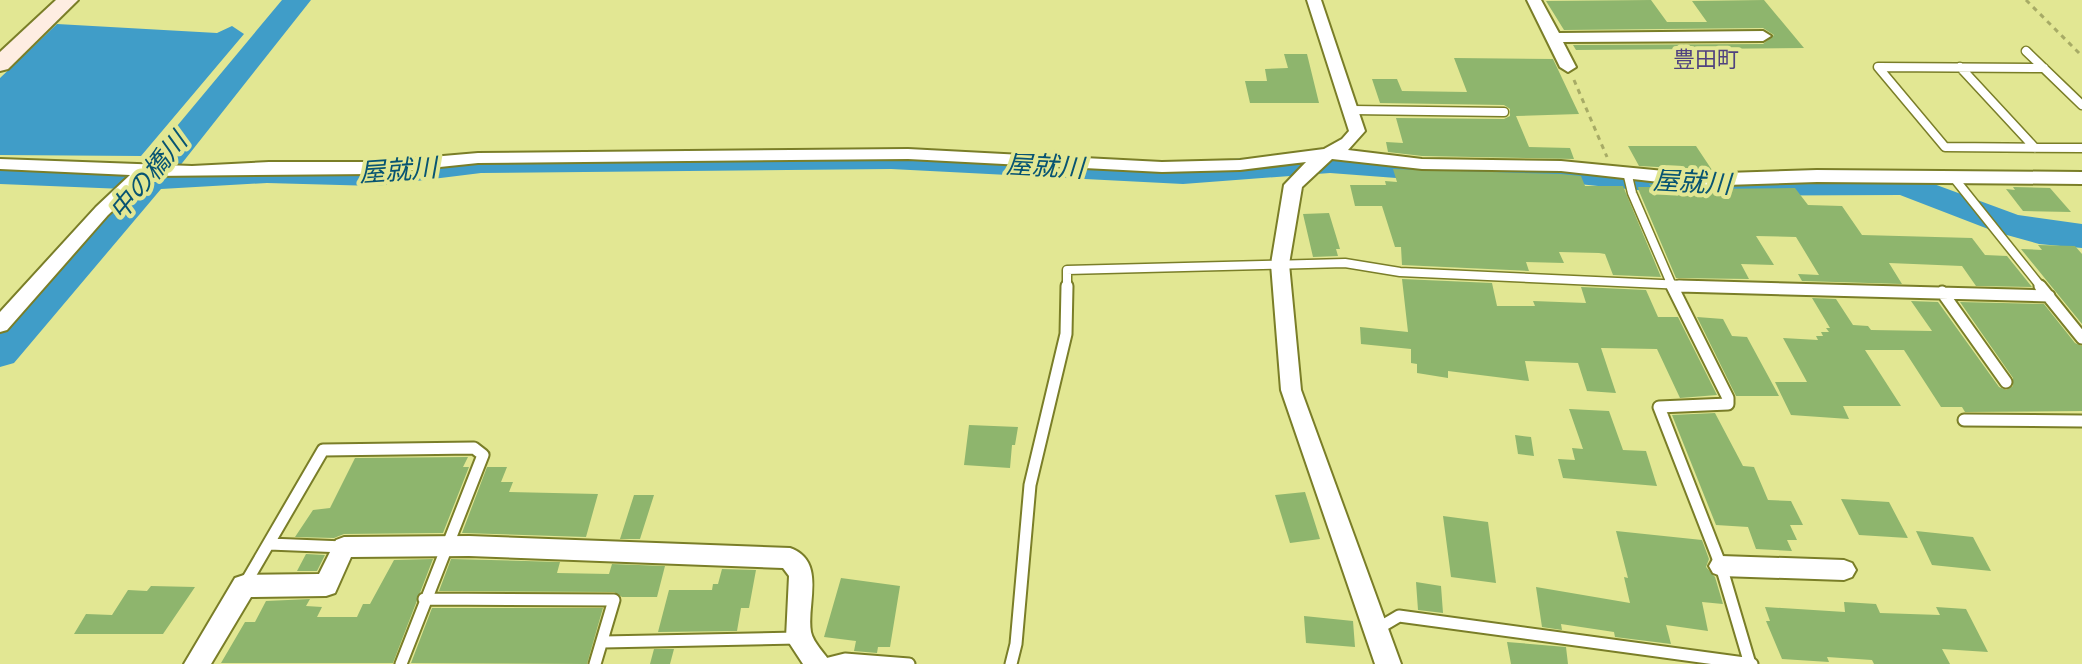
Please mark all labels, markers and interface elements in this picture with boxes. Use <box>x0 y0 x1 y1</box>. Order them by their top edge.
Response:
district label: 豊田町 <box>1673 46 1739 72</box>
water label: 中の橋川 <box>103 124 195 225</box>
water label: 屋就川 <box>1005 149 1088 183</box>
water label: 屋就川 <box>358 152 441 188</box>
water label: 屋就川 <box>1652 165 1735 199</box>

